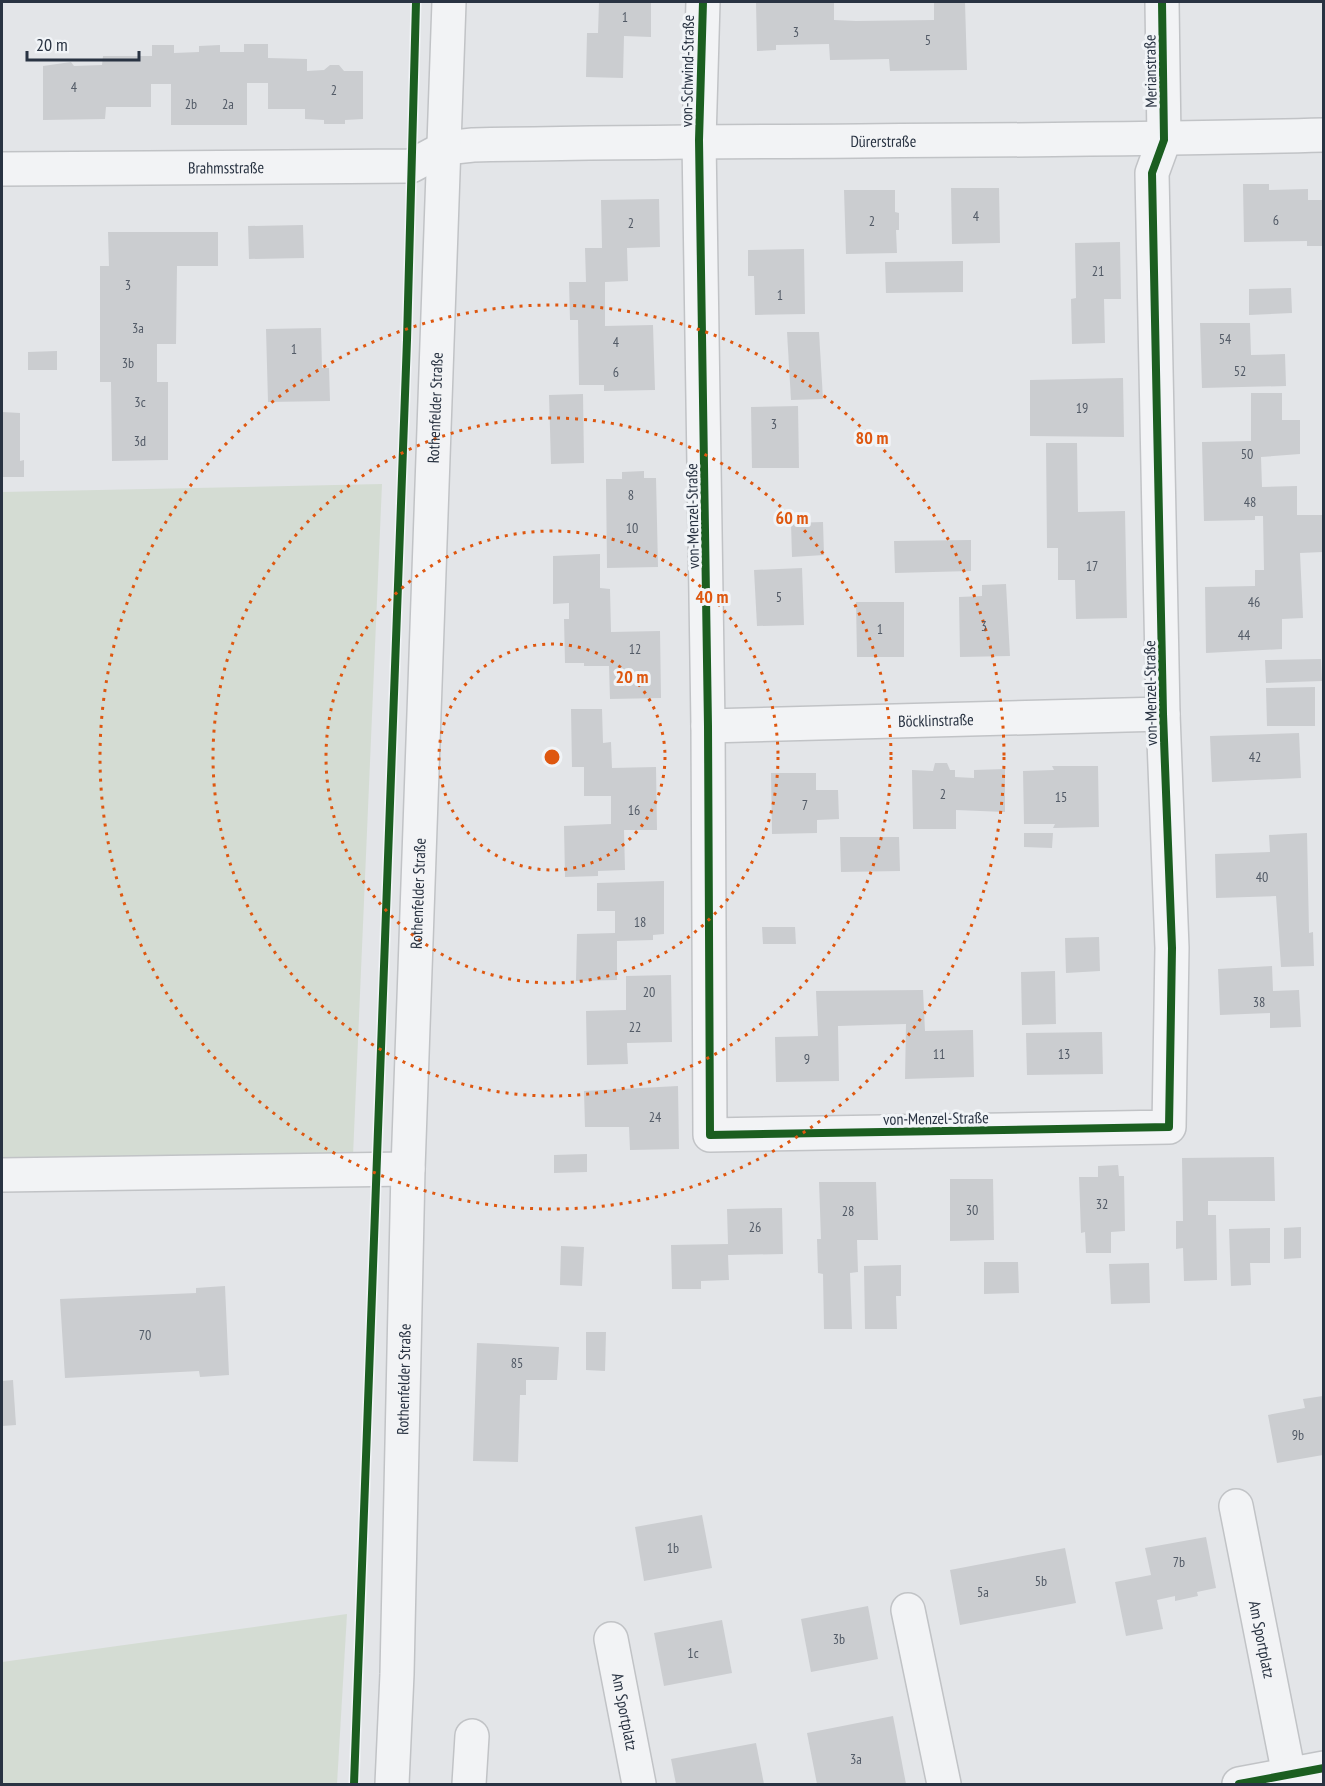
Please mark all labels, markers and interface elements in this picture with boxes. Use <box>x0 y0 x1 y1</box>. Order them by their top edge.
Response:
house number: 1 <box>622 8 628 26</box>
street label: von-Schwind-Straße <box>676 15 698 127</box>
house number: 3 <box>793 23 799 41</box>
scale bar <box>27 24 140 62</box>
house number: 5 <box>925 31 931 49</box>
text: 20 m <box>36 33 68 56</box>
street label: Merianstraße <box>1139 34 1161 108</box>
house number: 4 <box>71 78 78 96</box>
house number: 2 <box>331 81 337 99</box>
house number: 2b <box>185 95 197 113</box>
house number: 2a <box>222 95 234 113</box>
street label: Dürerstraße <box>850 131 916 151</box>
street label: Brahmsstraße <box>188 157 264 178</box>
house number: 4 <box>973 207 980 225</box>
house number: 6 <box>1273 211 1279 229</box>
house number: 2 <box>869 212 875 230</box>
house number: 2 <box>628 214 634 232</box>
house number: 21 <box>1092 262 1104 280</box>
house number: 3 <box>125 276 131 294</box>
house number: 1 <box>777 286 783 304</box>
house number: 3a <box>132 319 144 337</box>
house number: 54 <box>1219 330 1232 348</box>
house number: 4 <box>613 333 620 351</box>
house number: 1 <box>291 340 297 358</box>
street label: Rothenfelder Straße <box>423 352 447 464</box>
house number: 3b <box>122 354 134 372</box>
house number: 52 <box>1234 362 1246 380</box>
house number: 6 <box>613 363 619 381</box>
house number: 3c <box>134 393 146 411</box>
house number: 19 <box>1076 399 1088 417</box>
house number: 3 <box>771 415 777 433</box>
text: 80 m <box>856 426 888 449</box>
house number: 3d <box>134 432 146 450</box>
house number: 50 <box>1241 445 1253 463</box>
street label: von-Menzel-Straße <box>681 463 703 569</box>
house number: 8 <box>628 486 634 504</box>
house number: 48 <box>1244 493 1256 511</box>
text: 60 m <box>776 506 808 529</box>
house number: 10 <box>626 519 638 537</box>
house number: 17 <box>1086 557 1098 575</box>
text: 40 m <box>696 585 728 608</box>
house number: 5 <box>776 588 782 606</box>
house number: 46 <box>1248 593 1260 611</box>
house number: 3 <box>981 617 987 635</box>
house number: 1 <box>877 620 883 638</box>
house number: 44 <box>1238 626 1251 644</box>
house number: 12 <box>629 640 641 658</box>
street label: von-Menzel-Straße <box>1139 640 1161 746</box>
text: 20 m <box>616 665 648 688</box>
street label: Böcklinstraße <box>898 709 974 731</box>
centre of rings <box>542 747 562 767</box>
house number: 42 <box>1249 748 1261 766</box>
house number: 2 <box>940 785 946 803</box>
house number: 15 <box>1055 788 1067 806</box>
house number: 7 <box>802 796 808 814</box>
house number: 16 <box>628 801 640 819</box>
street label: Rothenfelder Straße <box>406 837 430 949</box>
house number: 40 <box>1256 868 1268 886</box>
house number: 18 <box>634 913 646 931</box>
house number: 20 <box>643 983 655 1001</box>
house number: 38 <box>1253 993 1265 1011</box>
house number: 22 <box>629 1018 641 1036</box>
house number: 11 <box>933 1045 945 1063</box>
house number: 13 <box>1058 1045 1070 1063</box>
house number: 9 <box>804 1050 810 1068</box>
street label: von-Menzel-Straße <box>883 1107 989 1129</box>
house number: 24 <box>649 1108 662 1126</box>
house number: 32 <box>1096 1195 1108 1213</box>
house number: 30 <box>966 1201 978 1219</box>
house number: 28 <box>842 1202 854 1220</box>
house number: 26 <box>749 1218 761 1236</box>
street label: Rothenfelder Straße <box>392 1323 415 1435</box>
house number: 70 <box>139 1326 151 1344</box>
house number: 85 <box>511 1354 523 1372</box>
house number: 9b <box>1292 1426 1304 1444</box>
house number: 1b <box>667 1539 679 1557</box>
house number: 7b <box>1173 1553 1185 1571</box>
house number: 5b <box>1035 1572 1047 1590</box>
house number: 5a <box>977 1583 989 1601</box>
street label: Am Sportplatz <box>1245 1599 1280 1680</box>
house number: 3b <box>833 1630 845 1648</box>
house number: 1c <box>687 1644 699 1662</box>
street label: Am Sportplatz <box>608 1671 642 1752</box>
house number: 3a <box>850 1750 862 1768</box>

